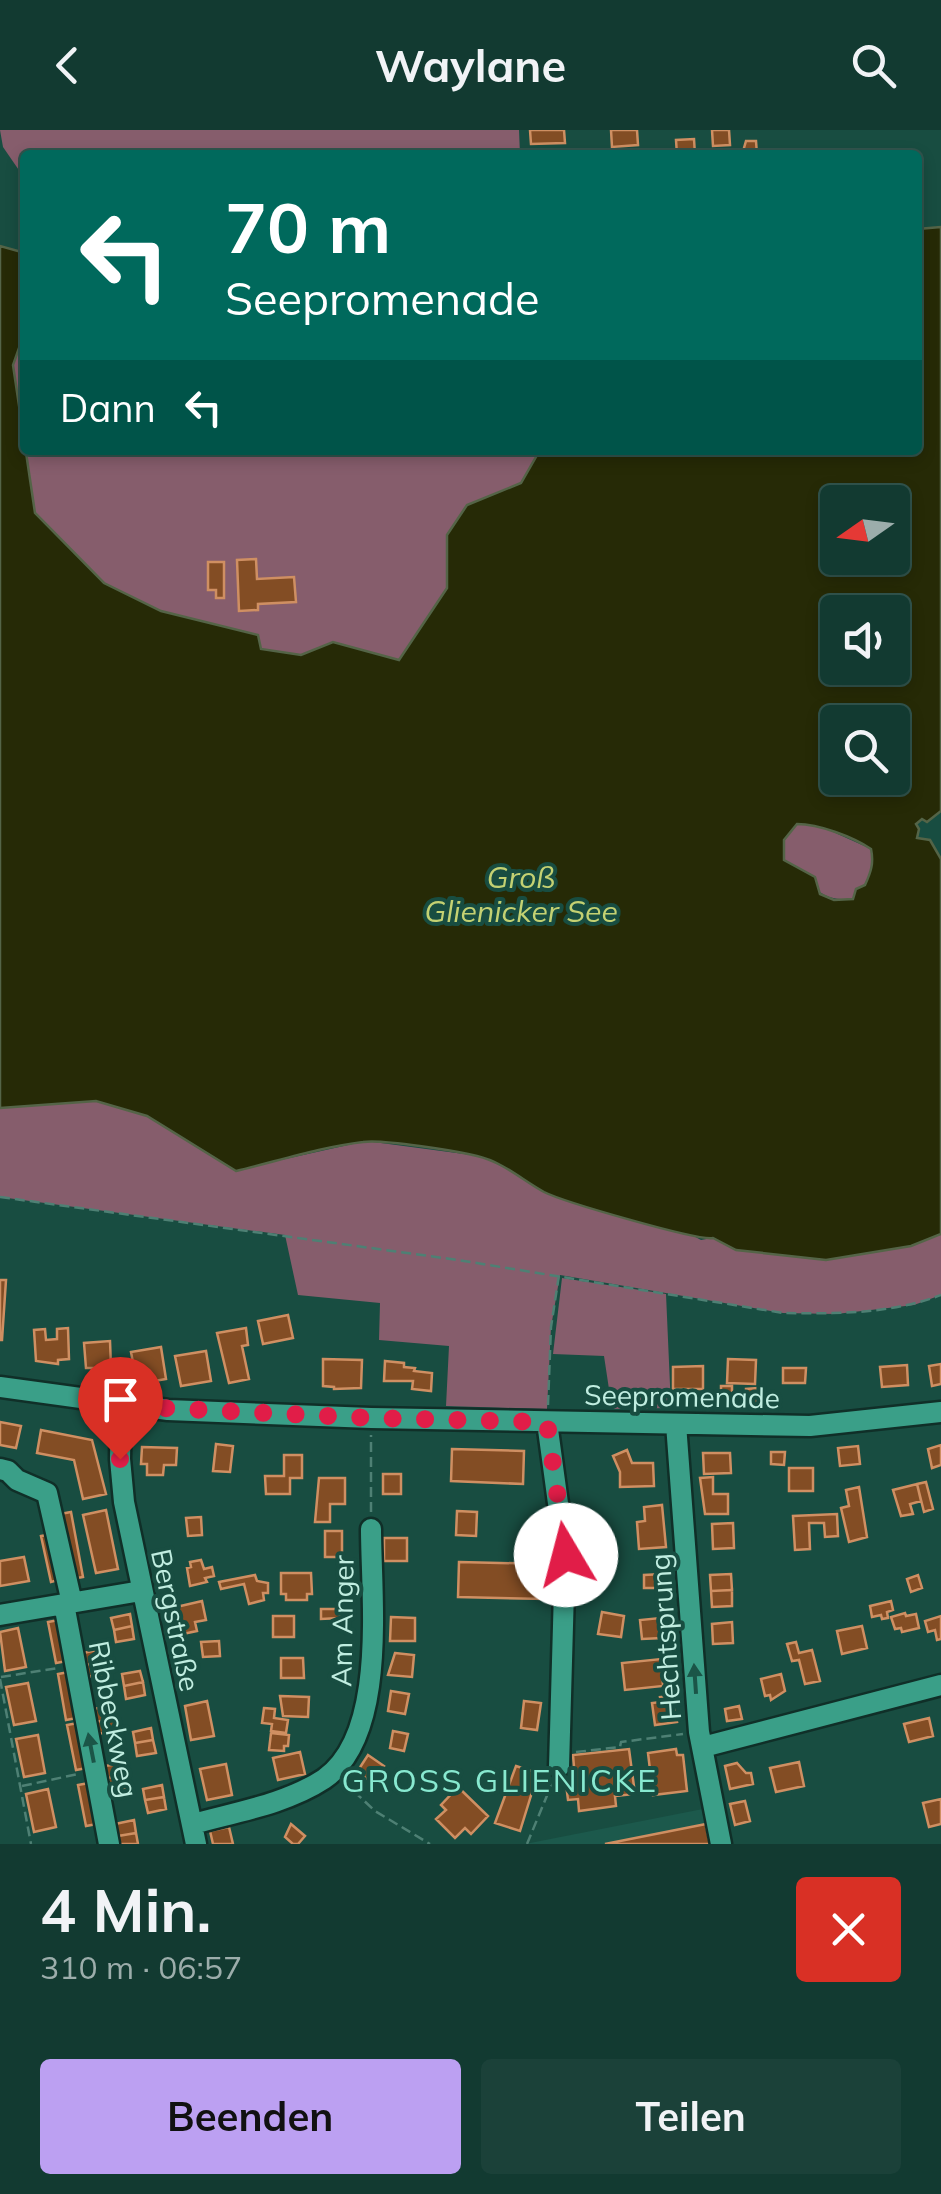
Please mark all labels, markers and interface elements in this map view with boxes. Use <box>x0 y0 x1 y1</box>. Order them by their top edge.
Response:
text: Waylane <box>375 37 566 93</box>
icon: back <box>40 38 95 93</box>
icon: search <box>846 38 901 93</box>
text: 70 m <box>225 183 391 271</box>
icon: left <box>60 190 190 320</box>
text: Seepromenade <box>225 270 540 326</box>
icon: left <box>176 380 231 435</box>
text: Dann <box>60 384 156 432</box>
north arrow <box>820 485 910 575</box>
map controls <box>820 485 910 795</box>
button: sound <box>820 595 910 685</box>
button: search <box>820 705 910 795</box>
water label: Groß Glienicker See <box>424 858 618 930</box>
pin <box>78 1357 163 1460</box>
icon: arrive <box>93 1372 148 1427</box>
street label: Seepromenade <box>584 1377 780 1415</box>
position arrow <box>514 1503 618 1607</box>
street label: Bergstraße <box>144 1546 208 1694</box>
street label: Hechtsprung <box>642 1552 688 1722</box>
street label: Am Anger <box>323 1554 361 1687</box>
street label: Ribbeckweg <box>82 1638 146 1800</box>
one-way arrow <box>687 1662 703 1694</box>
one-way arrow <box>83 1732 99 1763</box>
district label: GROSS GLIENICKE <box>342 1760 658 1800</box>
text: 4 Min. <box>40 1872 211 1947</box>
button: close <box>796 1877 901 1982</box>
text: 310 m · 06:57 <box>40 1947 242 1987</box>
button: Beenden <box>40 2059 461 2174</box>
button: Teilen <box>481 2059 901 2174</box>

